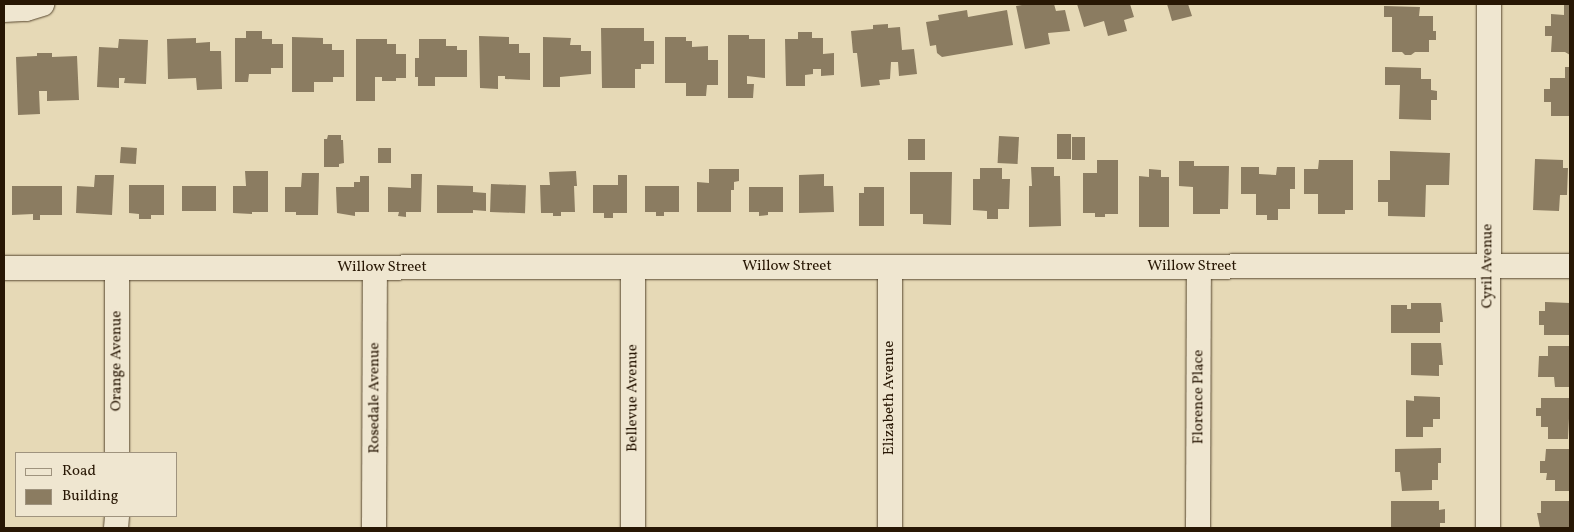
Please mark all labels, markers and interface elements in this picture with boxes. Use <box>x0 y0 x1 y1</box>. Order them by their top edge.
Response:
street label: Cyril Avenue <box>1479 224 1497 308</box>
street label: Willow Street <box>742 258 832 276</box>
street label: Willow Street <box>1147 258 1237 276</box>
street label: Willow Street <box>337 259 427 277</box>
street label: Orange Avenue <box>108 311 126 411</box>
street label: Elizabeth Avenue <box>881 341 899 455</box>
street label: Rosedale Avenue <box>366 342 384 454</box>
street label: Bellevue Avenue <box>624 344 642 452</box>
street label: Florence Place <box>1190 350 1208 444</box>
legend <box>15 452 178 517</box>
text: Road <box>62 461 96 482</box>
text: Building <box>62 486 118 507</box>

